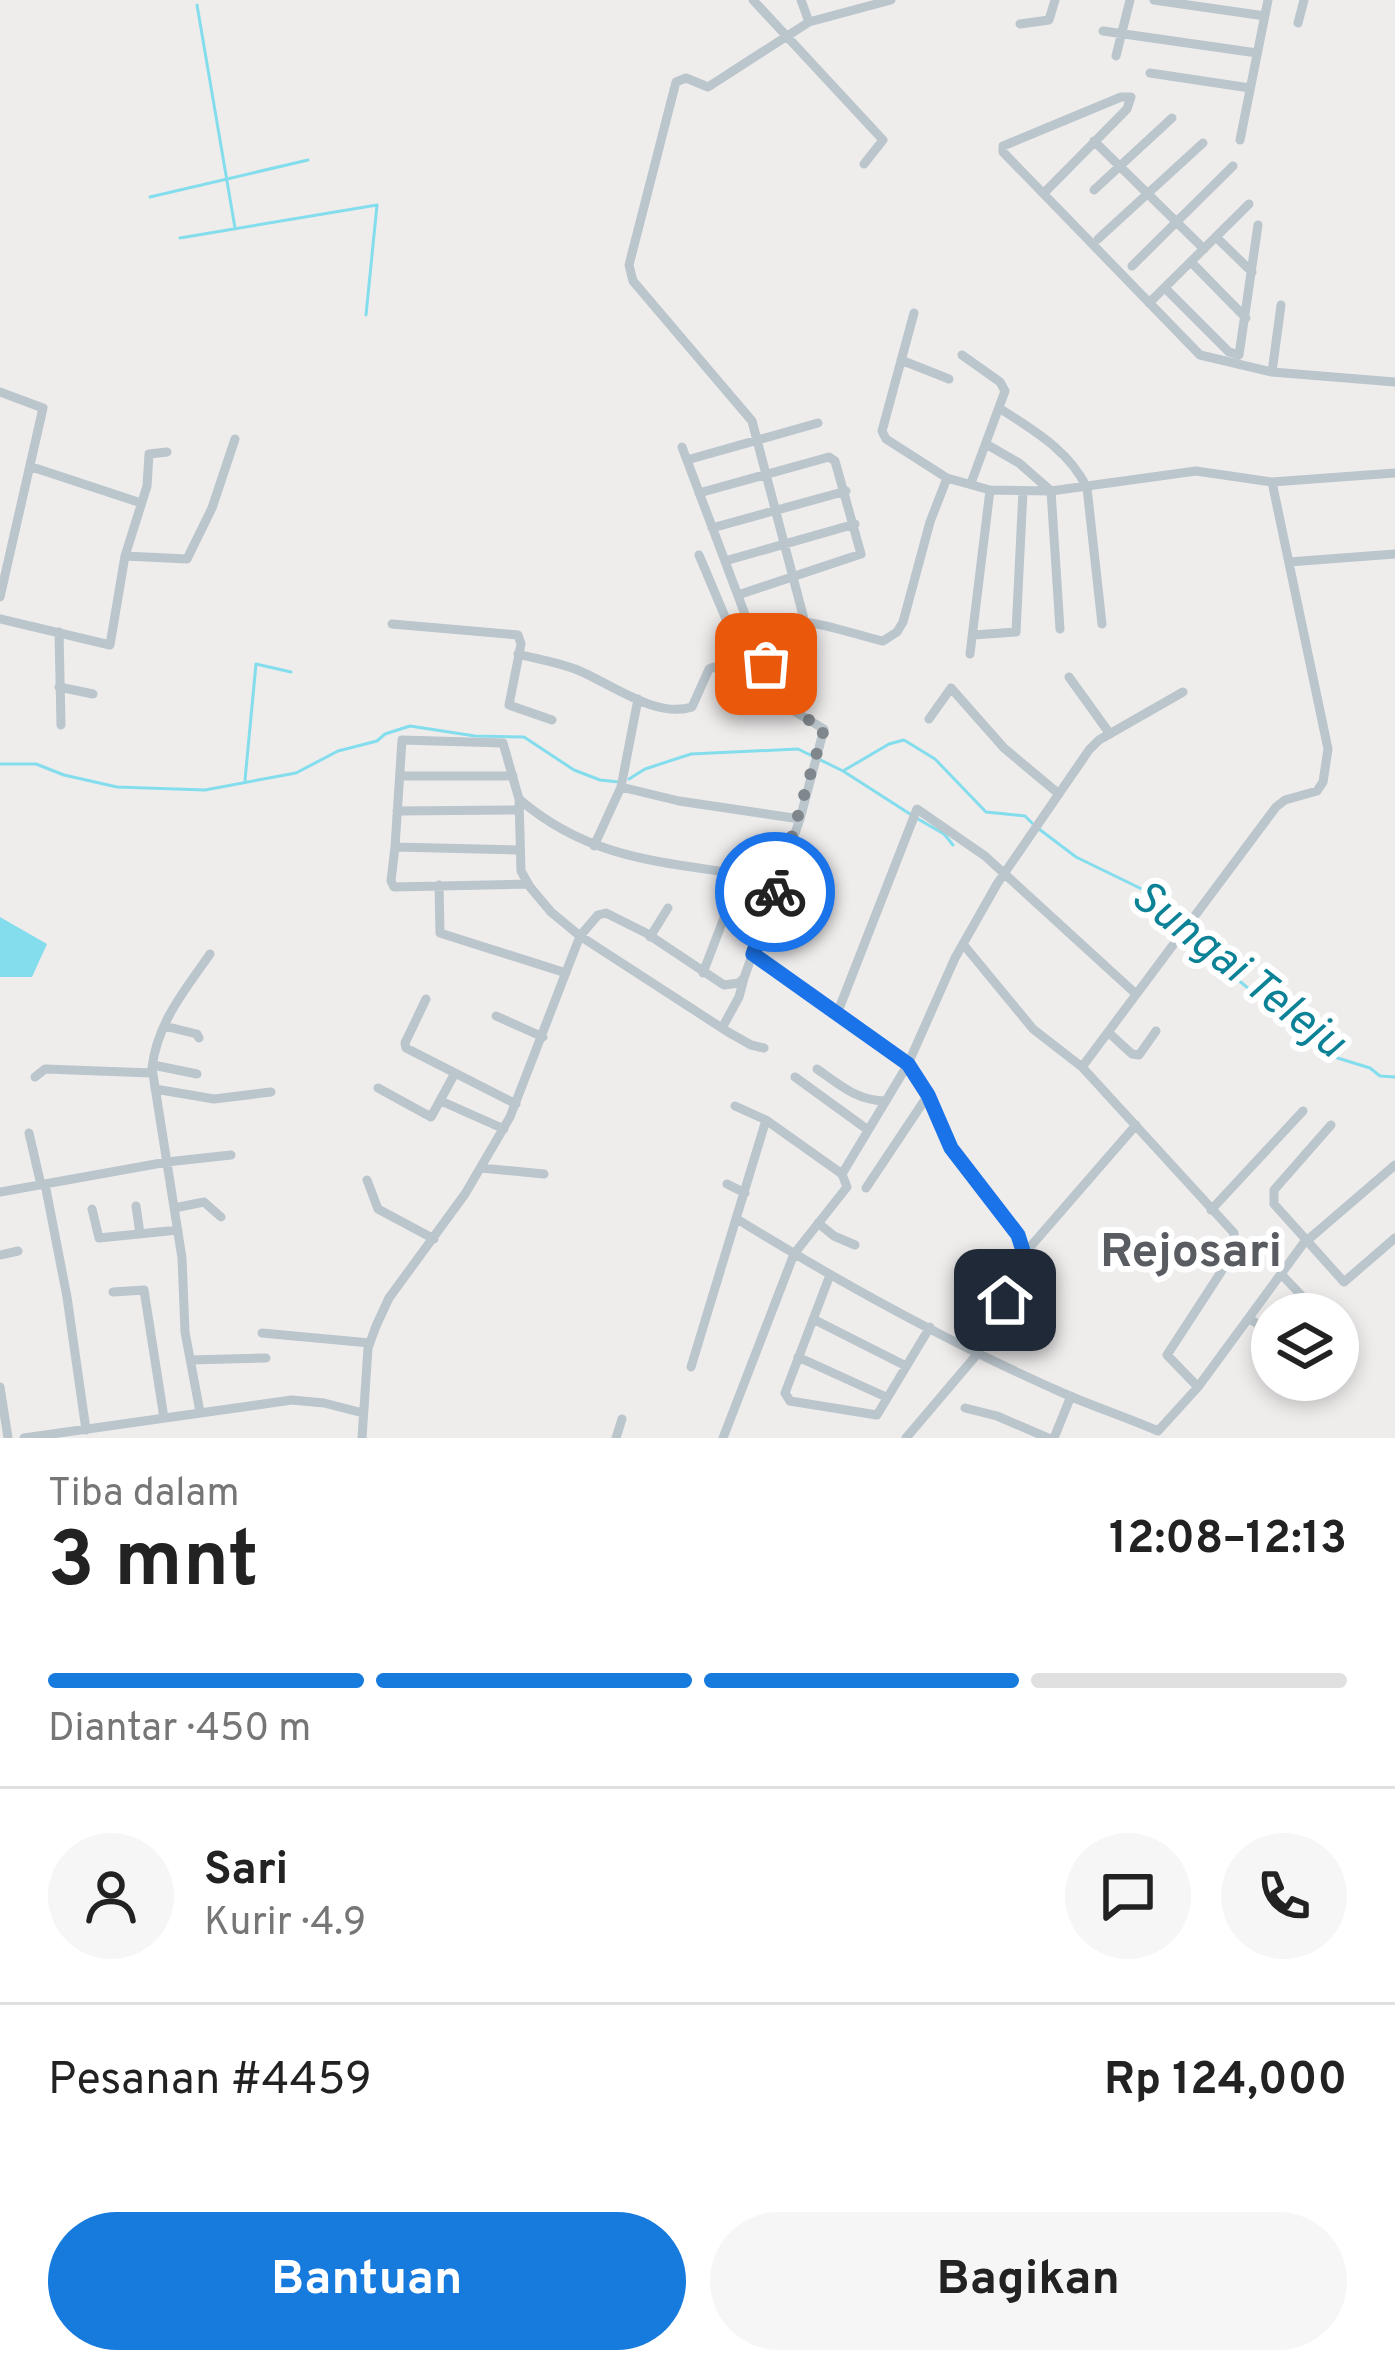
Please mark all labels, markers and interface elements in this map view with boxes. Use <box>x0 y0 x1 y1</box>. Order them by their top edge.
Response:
pin <box>715 613 817 715</box>
icon: bag <box>733 631 799 697</box>
courier <box>715 832 835 952</box>
icon: bike <box>742 859 808 925</box>
water label: Sungai Teleju <box>1118 869 1356 1073</box>
district label: Rejosari <box>1100 1224 1282 1284</box>
pin <box>954 1249 1056 1351</box>
icon: home <box>972 1267 1038 1333</box>
map controls <box>1251 1293 1359 1401</box>
button: layers <box>1251 1293 1359 1401</box>
text: Tiba dalam <box>48 1471 240 1520</box>
text: 12:08–12:13 <box>1109 1512 1347 1569</box>
text: 3 mnt <box>48 1515 259 1614</box>
text: Diantar · 450 m <box>48 1706 311 1755</box>
button: person <box>48 1833 174 1959</box>
button: chat <box>1065 1833 1191 1959</box>
button: phone <box>1221 1833 1347 1959</box>
text: Sari <box>204 1843 288 1900</box>
text: Kurir · 4.9 <box>204 1900 366 1949</box>
text: Pesanan #4459 <box>48 2053 372 2110</box>
text: Rp 124,000 <box>1104 2053 1347 2110</box>
button: Bantuan <box>48 2212 686 2350</box>
button: Bagikan <box>710 2212 1347 2350</box>

